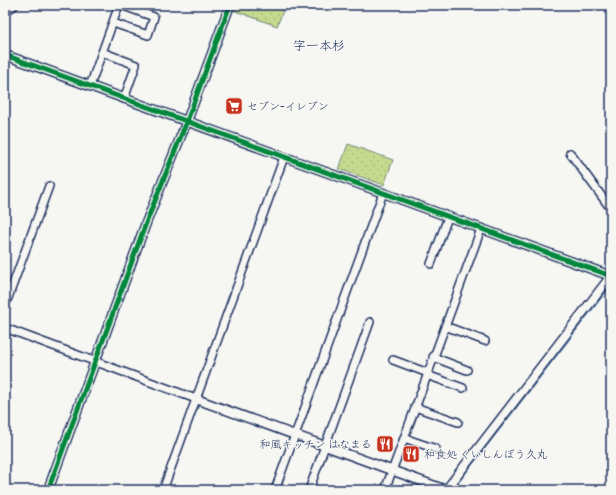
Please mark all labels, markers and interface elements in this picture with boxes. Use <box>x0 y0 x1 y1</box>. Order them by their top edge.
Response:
district label: 字一本杉 <box>293 38 345 54</box>
supermarket icon: セブン-イレブン <box>224 96 244 116</box>
place label: セブン-イレブン <box>247 100 329 113</box>
restaurant icon: 和風キッチン はなまる <box>375 434 395 454</box>
place label: 和風キッチン はなまる <box>260 438 372 451</box>
restaurant icon: 和食処 くいしんぼう久丸 <box>401 444 421 464</box>
place label: 和食処 くいしんぼう久丸 <box>424 448 547 461</box>

